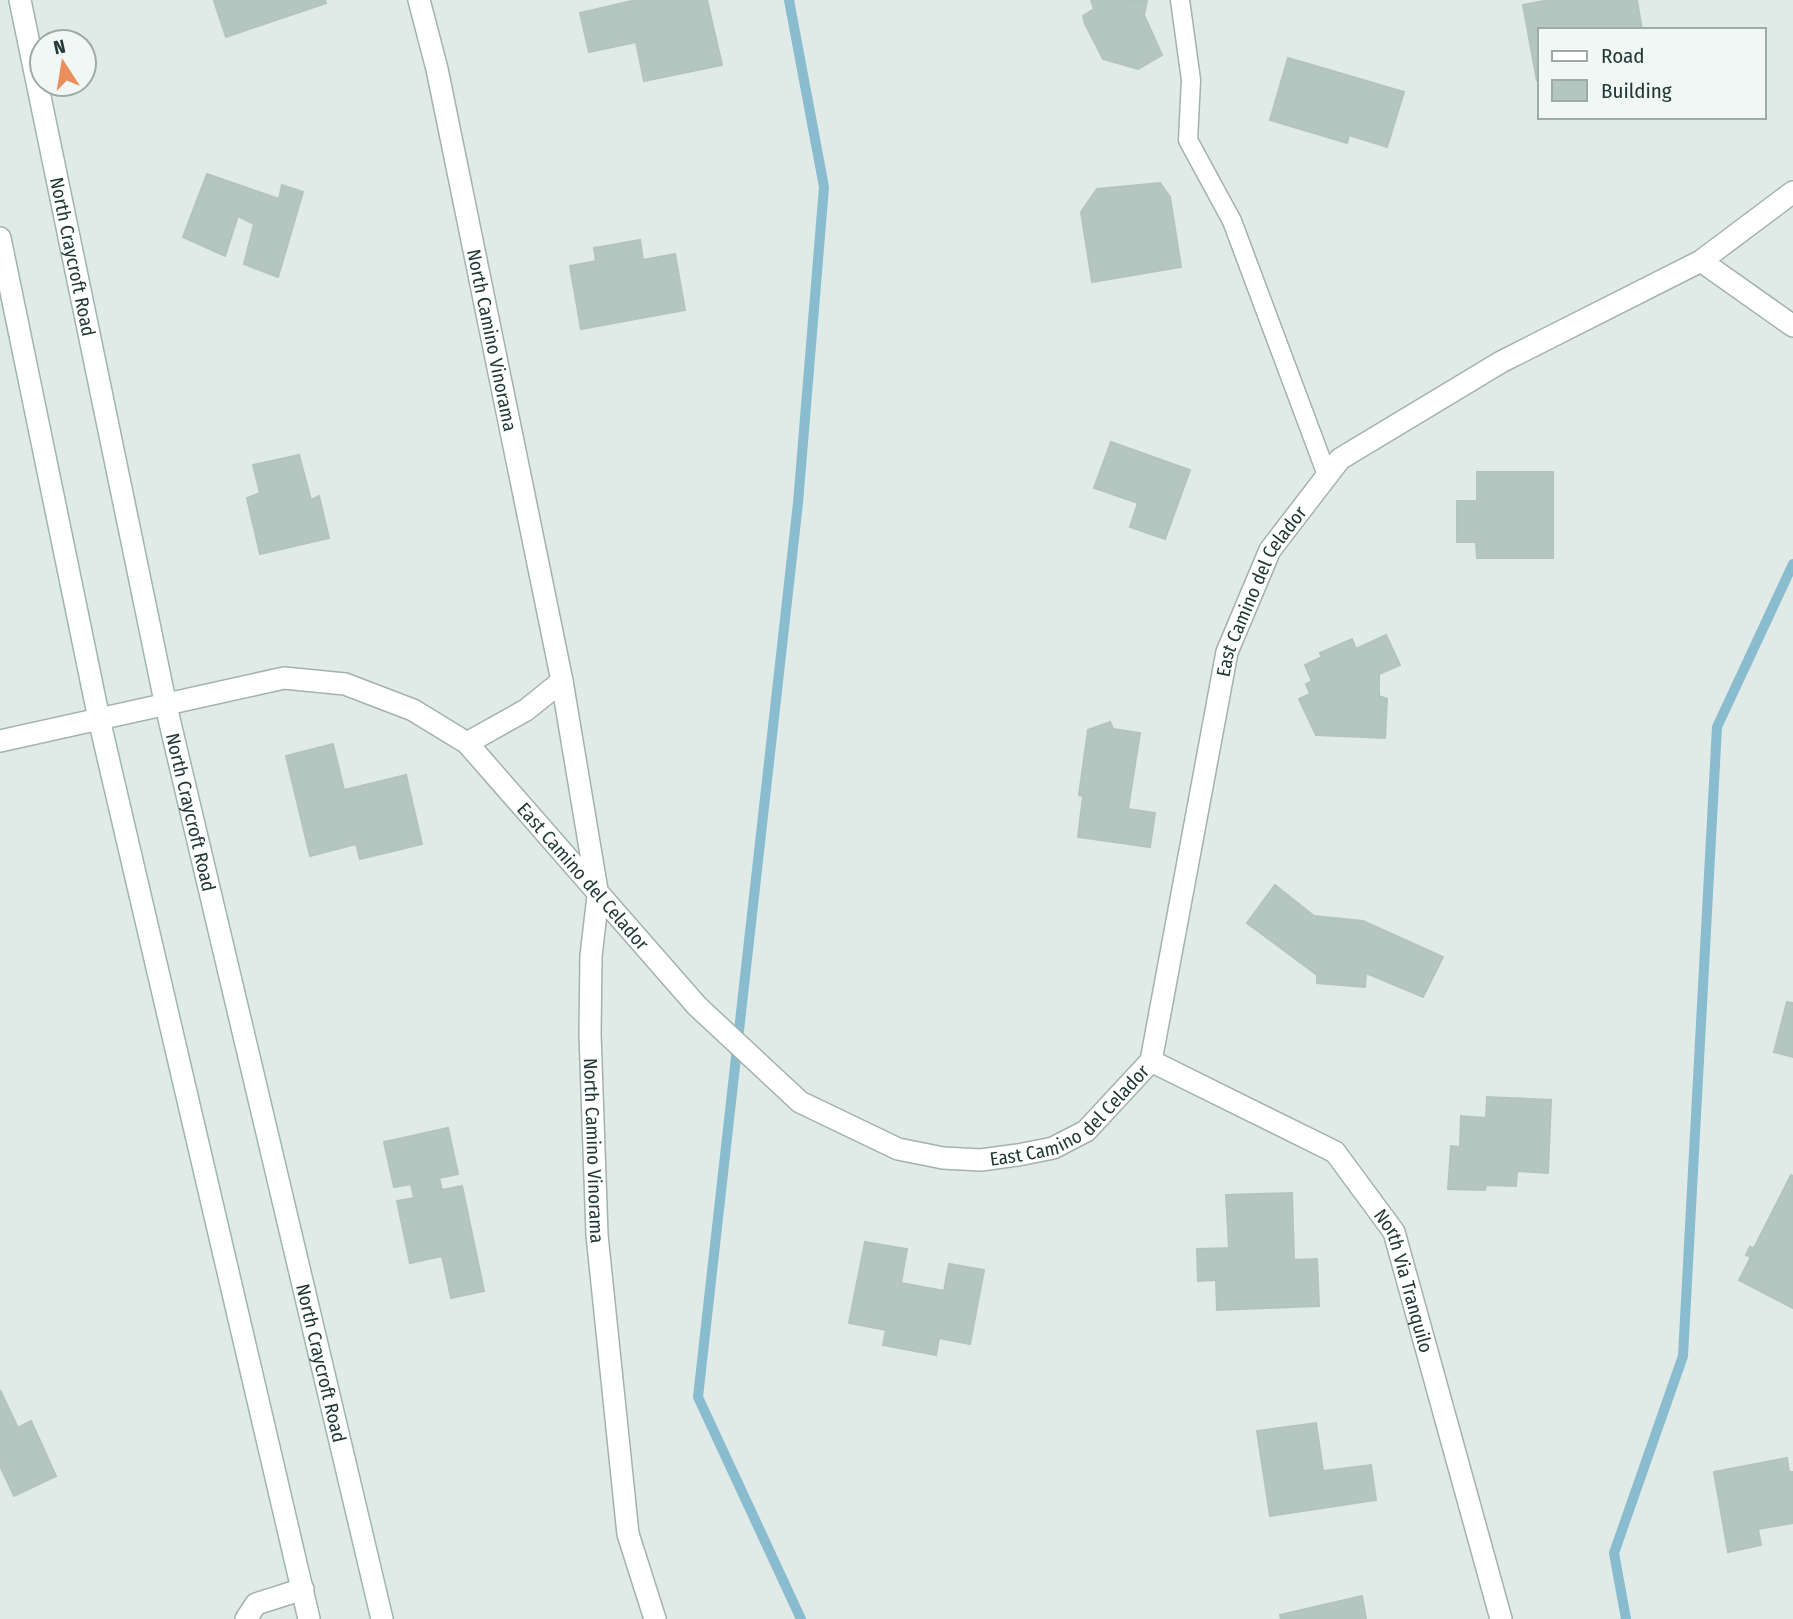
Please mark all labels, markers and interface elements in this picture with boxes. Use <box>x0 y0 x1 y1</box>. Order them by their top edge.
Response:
north arrow <box>28 28 98 98</box>
legend <box>1538 28 1765 119</box>
text: N <box>52 34 68 59</box>
text: Road <box>1601 43 1645 69</box>
text: Building <box>1601 78 1672 104</box>
street label: North Craycroft Road <box>45 175 100 338</box>
street label: North Camino Vinorama <box>462 247 522 433</box>
street label: East Camino del Celador <box>1212 501 1312 679</box>
street label: North Craycroft Road <box>161 731 220 894</box>
street label: East Camino del Celador <box>512 798 654 955</box>
street label: North Camino Vinorama <box>579 1058 609 1244</box>
street label: East Camino del Celador <box>988 1060 1154 1171</box>
street label: North Via Tranquilo <box>1369 1205 1438 1355</box>
street label: North Craycroft Road <box>291 1282 351 1444</box>

